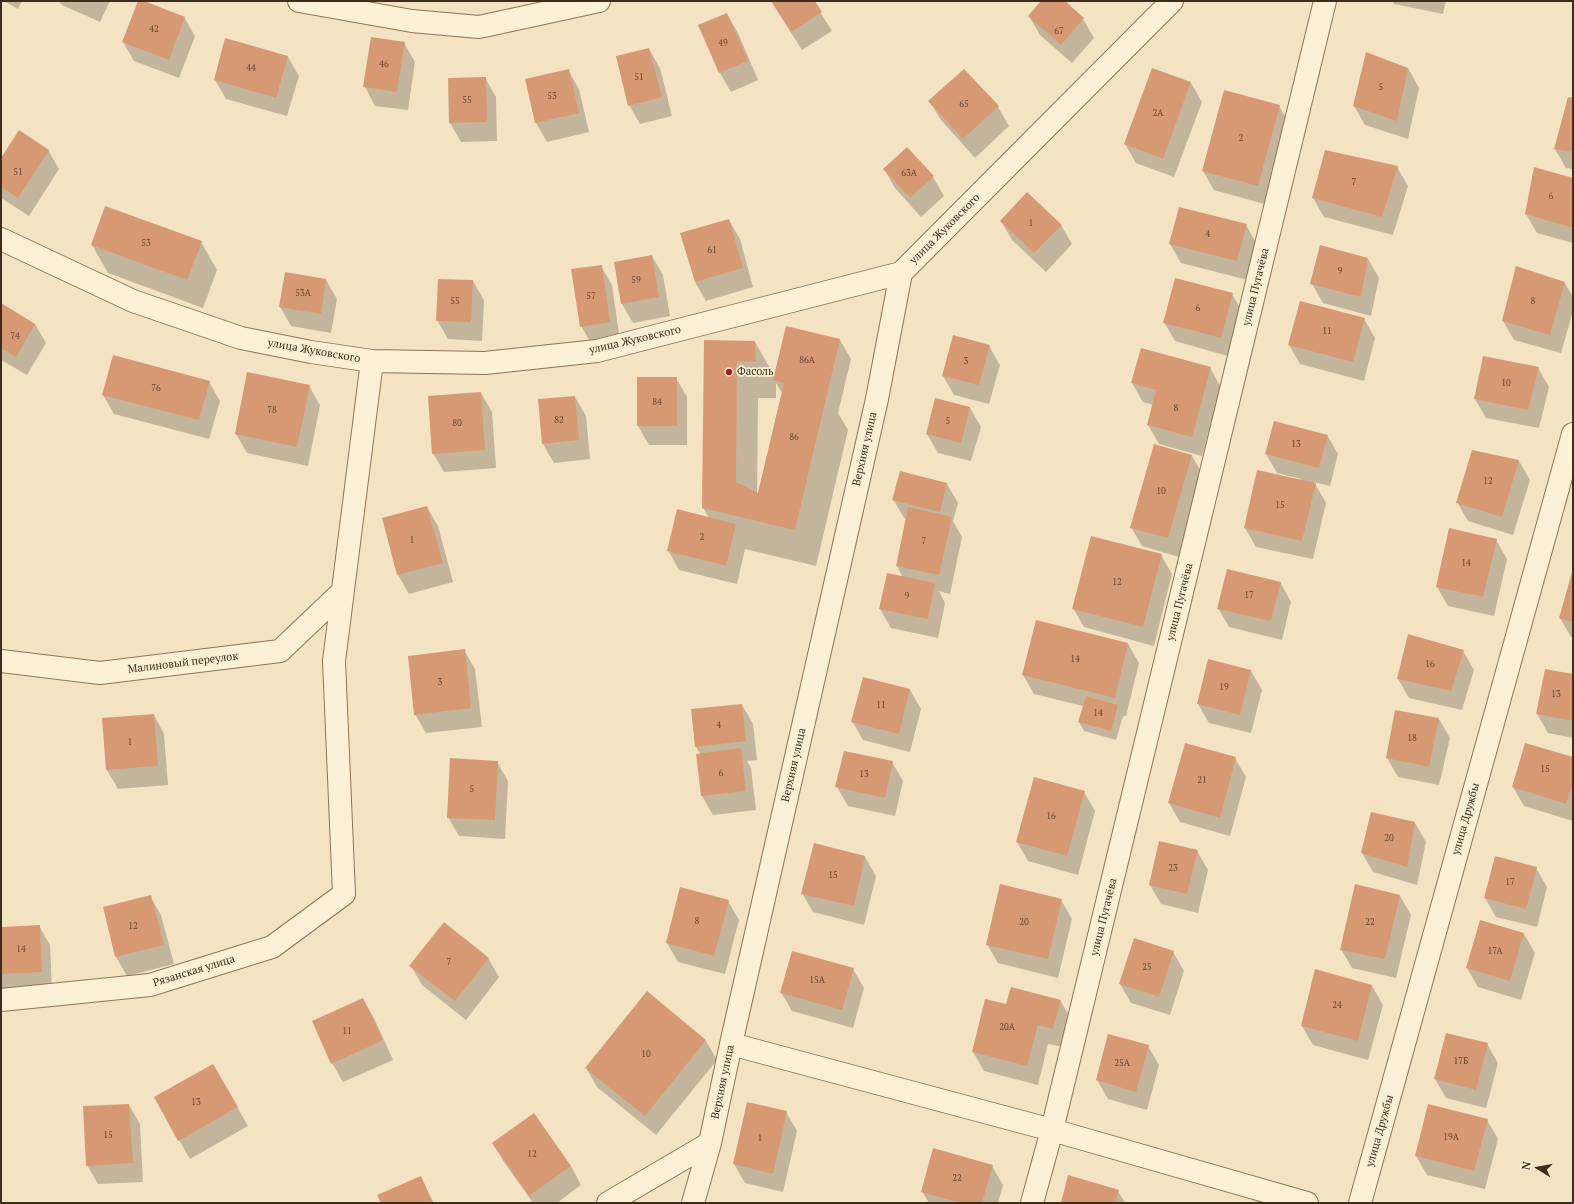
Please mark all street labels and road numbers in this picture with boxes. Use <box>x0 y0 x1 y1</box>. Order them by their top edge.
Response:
street label: улица Жуковского <box>907 191 983 267</box>
street label: улица Пугачёва <box>1240 247 1272 327</box>
street label: улица Жуковского <box>588 323 682 357</box>
street label: улица Жуковского <box>267 336 361 366</box>
street label: Верхняя улица <box>850 411 880 487</box>
street label: улица Пугачёва <box>1164 562 1196 642</box>
street label: Малиновый переулок <box>127 650 239 676</box>
street label: Верхняя улица <box>779 727 809 803</box>
street label: улица Дружбы <box>1449 781 1483 857</box>
street label: улица Пугачёва <box>1088 877 1120 957</box>
street label: Рязанская улица <box>151 952 237 990</box>
street label: Верхняя улица <box>709 1044 737 1120</box>
street label: улица Дружбы <box>1363 1093 1397 1169</box>

